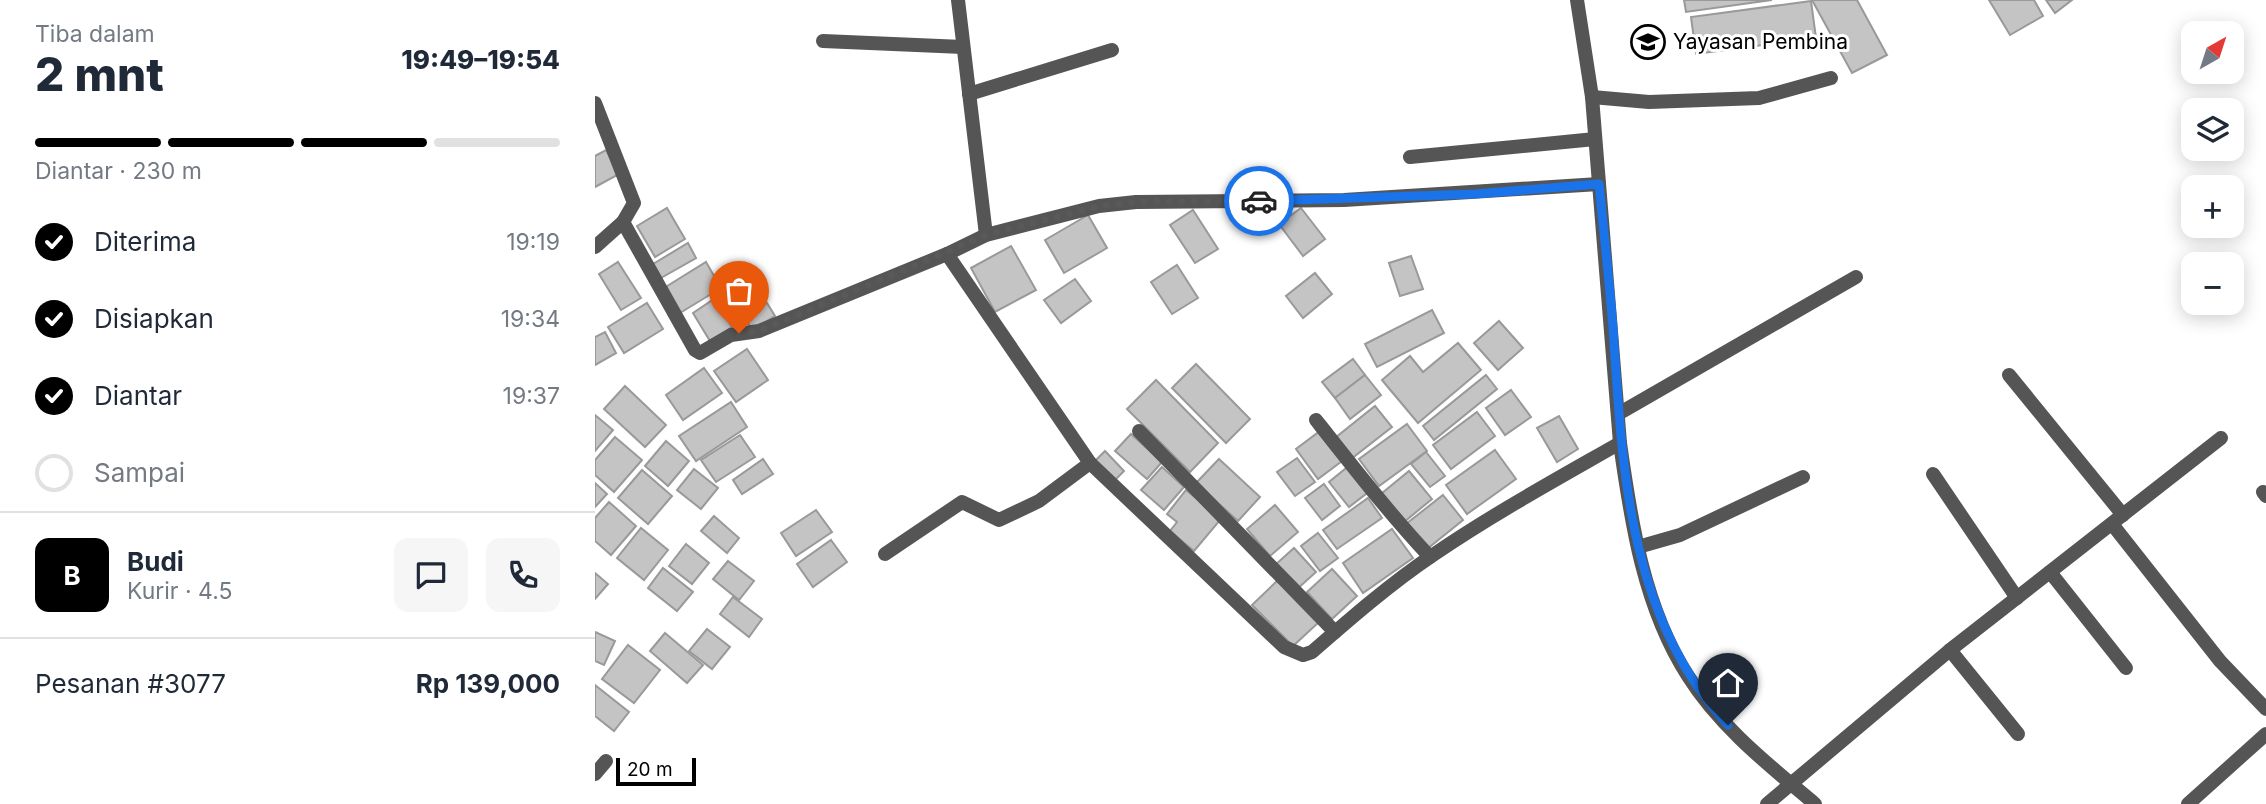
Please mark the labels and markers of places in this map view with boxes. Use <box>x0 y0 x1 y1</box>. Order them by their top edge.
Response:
school or university icon: Yayasan Pembina <box>1629 23 1667 61</box>
place label: Yayasan Pembina <box>1673 29 1848 54</box>
pin <box>709 261 769 333</box>
pin <box>1698 653 1758 725</box>

